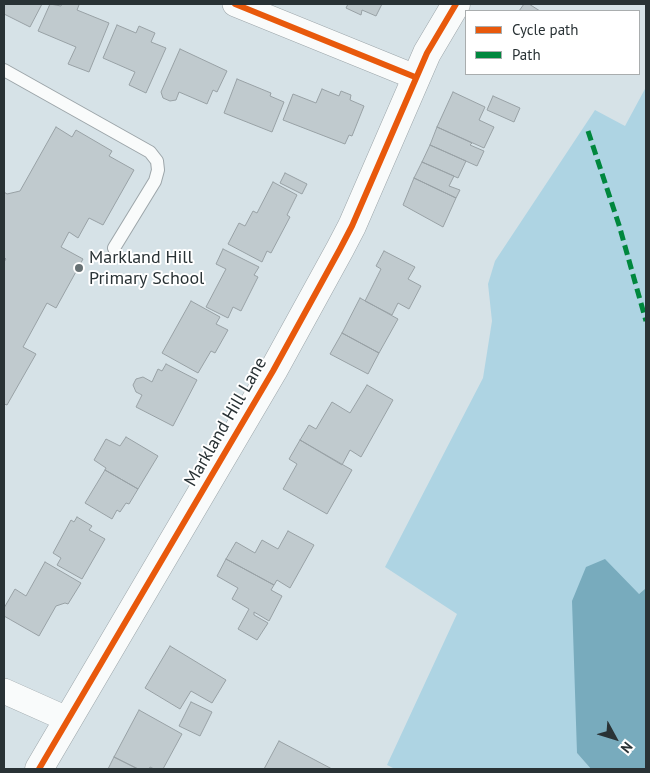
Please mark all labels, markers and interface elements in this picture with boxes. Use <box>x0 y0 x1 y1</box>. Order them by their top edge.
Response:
legend <box>465 10 640 75</box>
text: Cycle path <box>512 20 578 39</box>
text: Path <box>512 45 541 64</box>
place label: Markland Hill Primary School <box>89 247 204 290</box>
marker: Markland Hill Primary School <box>73 262 85 274</box>
street label: Markland Hill Lane <box>180 354 272 490</box>
north arrow <box>590 713 640 763</box>
text: N <box>617 738 637 757</box>

